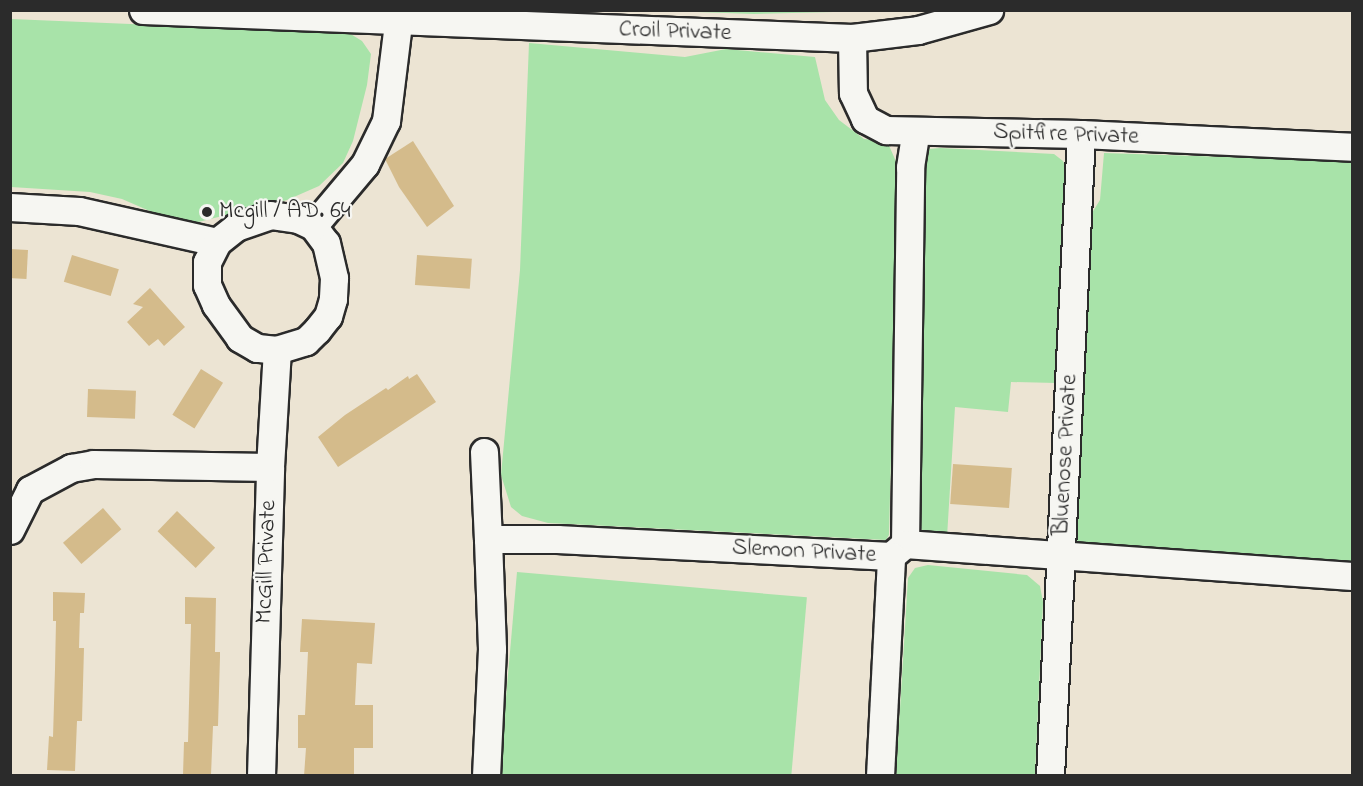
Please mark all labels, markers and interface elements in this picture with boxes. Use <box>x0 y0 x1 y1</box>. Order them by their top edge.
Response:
street label: Croil Private <box>618 16 732 48</box>
street label: Spitfire Private <box>993 118 1139 152</box>
place label: Mcgill / AD. 64 <box>219 198 351 226</box>
marker: Mcgill / AD. 64 <box>200 205 214 219</box>
street label: Bluenose Private <box>1047 374 1085 536</box>
street label: McGill Private <box>250 500 284 624</box>
street label: Slemon Private <box>731 534 877 570</box>

